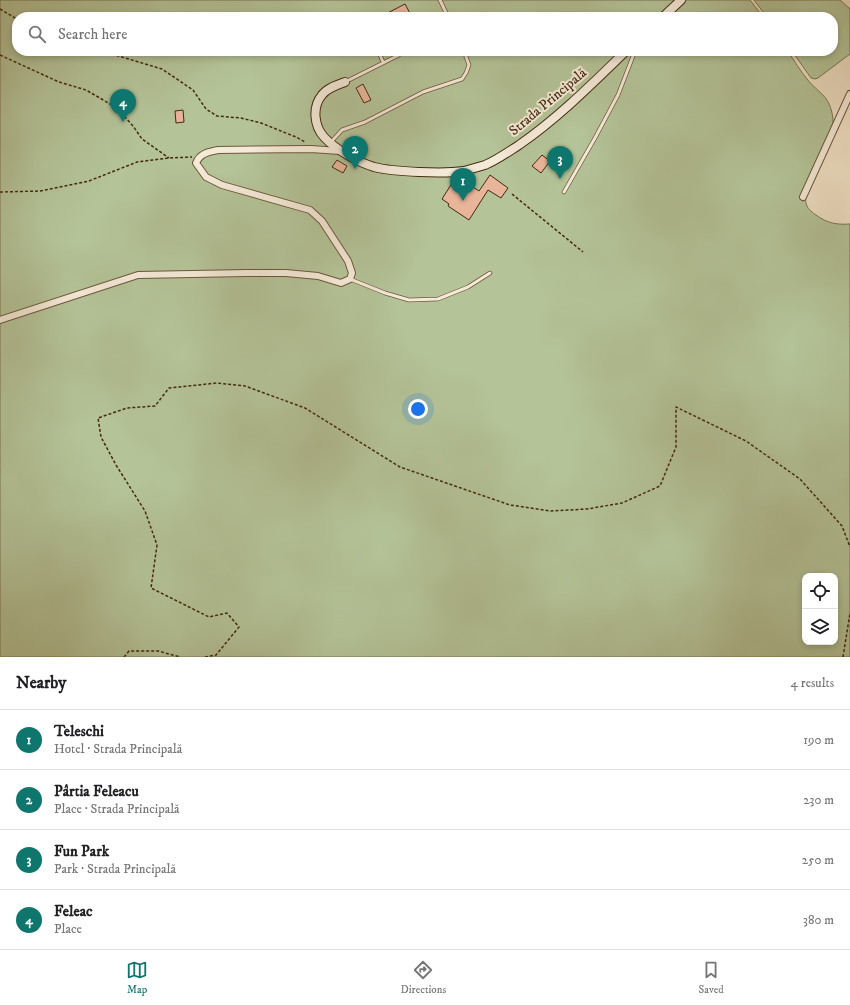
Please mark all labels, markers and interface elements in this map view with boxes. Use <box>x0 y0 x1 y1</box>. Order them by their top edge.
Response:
search box <box>12 12 838 56</box>
icon: search <box>26 23 48 45</box>
text: Search here <box>58 25 127 44</box>
street label: Strada Principală <box>505 64 591 140</box>
pin: 4 <box>110 89 136 122</box>
pin: 2 <box>342 136 368 169</box>
pin: 3 <box>547 146 573 179</box>
pin: 1 <box>450 168 476 201</box>
your location <box>408 399 428 419</box>
map controls <box>802 573 838 645</box>
button: locate <box>802 573 838 609</box>
button: layers <box>802 609 838 645</box>
text: Nearby <box>16 672 66 694</box>
text: 4 results <box>791 675 834 691</box>
text: Teleschi <box>54 722 104 741</box>
text: 1 <box>27 732 31 748</box>
text: 190 m <box>803 732 834 748</box>
text: Hotel · Strada Principală <box>54 741 182 757</box>
text: Pârtia Feleacu <box>54 782 139 801</box>
text: 2 <box>26 792 32 808</box>
text: 230 m <box>803 792 834 808</box>
text: Place · Strada Principală <box>54 801 180 817</box>
text: Fun Park <box>54 842 109 861</box>
text: 3 <box>27 852 31 868</box>
text: 250 m <box>802 852 834 868</box>
text: Park · Strada Principală <box>54 861 176 877</box>
text: Feleac <box>54 902 93 921</box>
text: 4 <box>25 912 33 928</box>
text: 380 m <box>803 912 834 928</box>
text: Place <box>54 921 82 937</box>
tab: Map <box>126 959 148 997</box>
tab: Directions <box>401 959 446 997</box>
tab: Saved <box>699 959 724 997</box>

